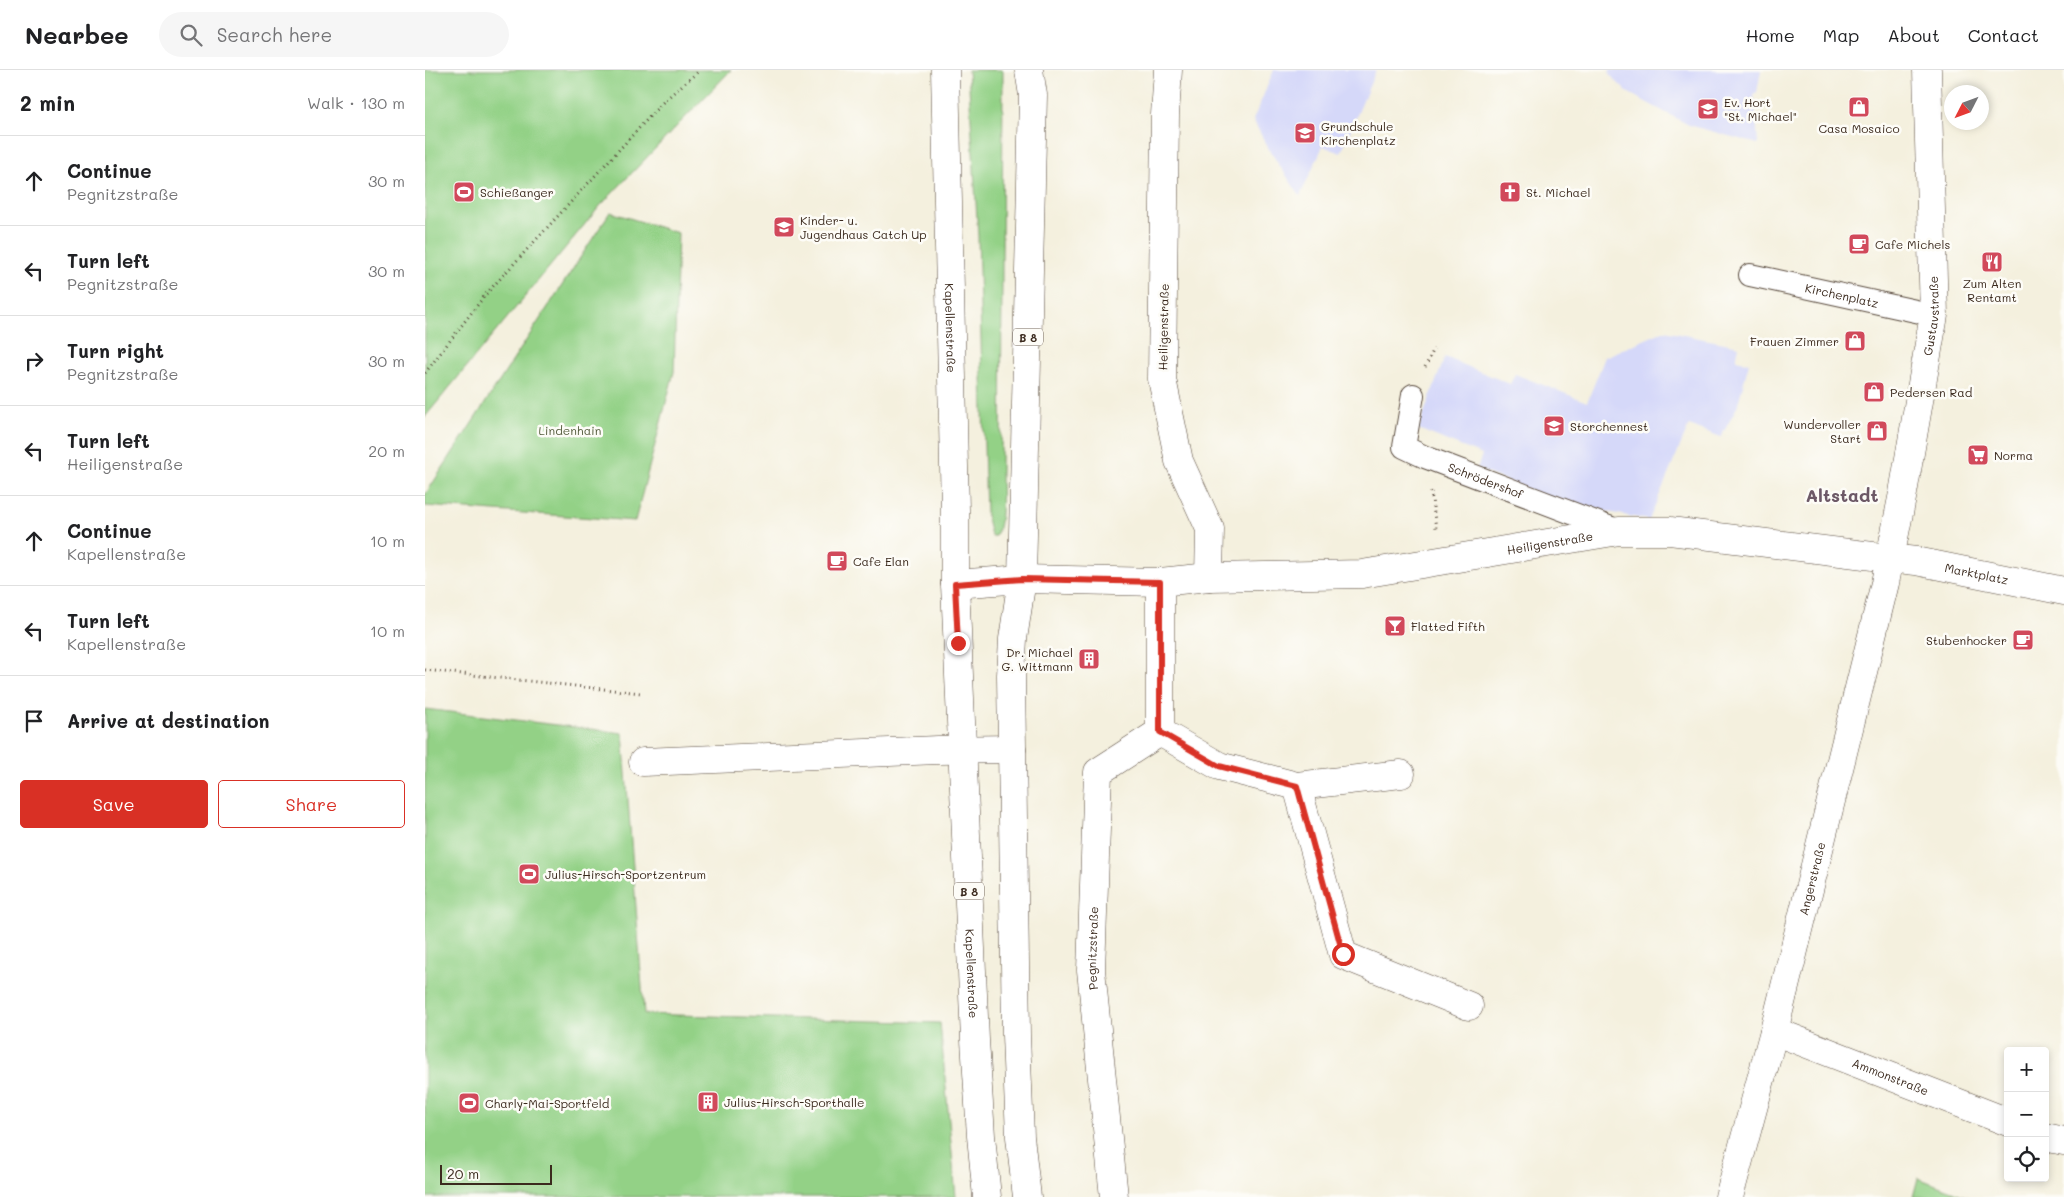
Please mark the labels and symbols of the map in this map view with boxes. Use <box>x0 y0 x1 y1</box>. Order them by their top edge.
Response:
north arrow <box>1944 85 1989 130</box>
place label: Ev. Hort "St. Michael" <box>1724 94 1797 124</box>
shop icon: Casa Mosaico <box>1847 95 1871 119</box>
school or university icon: Ev. Hort "St. Michael" <box>1696 97 1720 121</box>
place label: Grundschule Kirchenplatz <box>1321 118 1396 148</box>
place label: Casa Mosaico <box>1818 120 1900 136</box>
school or university icon: Grundschule Kirchenplatz <box>1293 121 1317 145</box>
sports icon: Schießanger <box>452 180 476 204</box>
church icon: St. Michael <box>1498 180 1522 204</box>
place label: Schießanger <box>480 184 554 200</box>
place label: St. Michael <box>1526 184 1590 200</box>
place label: Kinder- u. Jugendhaus Catch Up <box>800 212 927 242</box>
school or university icon: Kinder- u. Jugendhaus Catch Up <box>772 215 796 239</box>
cafe icon: Cafe Michels <box>1847 232 1871 256</box>
place label: Cafe Michels <box>1875 236 1950 252</box>
restaurant icon: Zum Alten Rentamt <box>1980 250 2004 274</box>
place label: Zum Alten Rentamt <box>1963 275 2021 305</box>
street label: Gustavstraße <box>1919 276 1942 357</box>
street label: Kirchenplatz <box>1804 279 1880 311</box>
street label: Kapellenstraße <box>942 283 960 373</box>
street label: Heiligenstraße <box>1154 283 1172 371</box>
road number: B 8 <box>1013 328 1043 346</box>
shop icon: Frauen Zimmer <box>1843 329 1867 353</box>
place label: Frauen Zimmer <box>1750 333 1839 349</box>
shop icon: Pedersen Rad <box>1862 380 1886 404</box>
place label: Pedersen Rad <box>1890 384 1973 400</box>
school or university icon: Storchennest <box>1542 414 1566 438</box>
place label: Wundervoller Start <box>1783 416 1861 446</box>
place label: Storchennest <box>1570 418 1648 434</box>
shop icon: Wundervoller Start <box>1865 419 1889 443</box>
park label: Lindenhain <box>539 422 601 438</box>
supermarket icon: Norma <box>1966 443 1990 467</box>
place label: Norma <box>1994 447 2033 463</box>
street label: Schrödershof <box>1446 459 1526 502</box>
district label: Altstadt <box>1806 483 1878 507</box>
street label: Heiligenstraße <box>1506 527 1594 558</box>
cafe icon: Cafe Elan <box>825 549 849 573</box>
place label: Cafe Elan <box>853 553 909 569</box>
street label: Marktplatz <box>1943 559 2010 588</box>
bar icon: Flatted Fifth <box>1383 614 1407 638</box>
place label: Flatted Fifth <box>1411 618 1485 634</box>
cafe icon: Stubenhocker <box>2011 628 2035 652</box>
route end <box>947 632 970 655</box>
place label: Stubenhocker <box>1926 632 2007 648</box>
place label: Dr. Michael G. Wittmann <box>1002 644 1073 674</box>
building icon: Dr. Michael G. Wittmann <box>1077 647 1101 671</box>
street label: Angerstraße <box>1795 840 1829 917</box>
sports icon: Julius-Hirsch-Sportzentrum <box>517 862 541 886</box>
place label: Julius-Hirsch-Sportzentrum <box>545 866 706 882</box>
road number: B 8 <box>954 882 984 899</box>
street label: Pegnitzstraße <box>1083 906 1101 991</box>
street label: Kapellenstraße <box>962 928 982 1019</box>
route start <box>1332 943 1355 966</box>
street label: Ammonstraße <box>1850 1054 1931 1098</box>
building icon: Julius-Hirsch-Sporthalle <box>696 1090 720 1114</box>
sports icon: Charly-Mai-Sportfeld <box>457 1091 481 1115</box>
place label: Julius-Hirsch-Sporthalle <box>724 1094 865 1110</box>
place label: Charly-Mai-Sportfeld <box>485 1095 610 1111</box>
scale bar <box>440 1162 553 1185</box>

